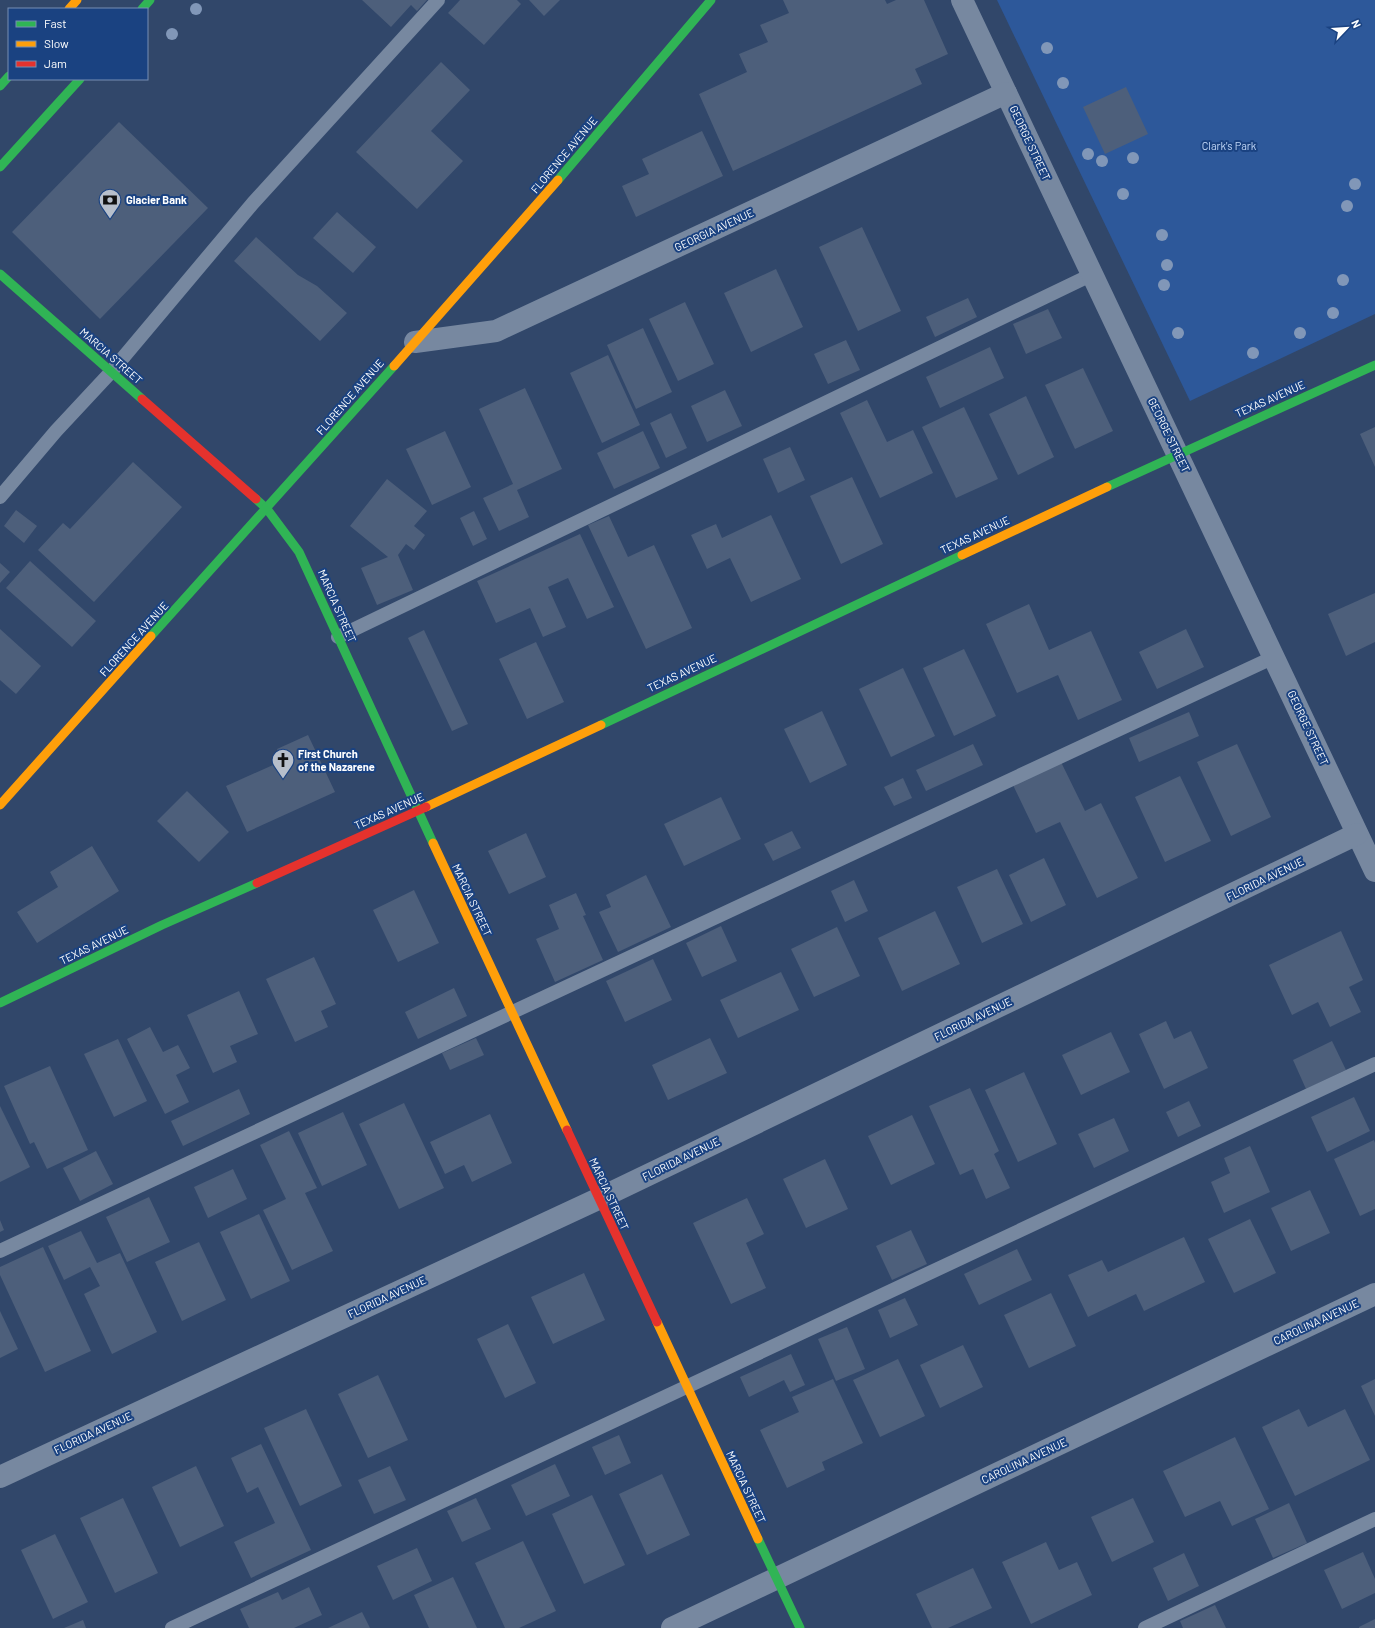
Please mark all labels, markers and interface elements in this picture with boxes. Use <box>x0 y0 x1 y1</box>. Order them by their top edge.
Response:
legend <box>8 8 148 80</box>
north arrow <box>1327 8 1367 48</box>
text: Fast <box>44 16 67 30</box>
text: N <box>1349 17 1364 30</box>
text: Slow <box>44 36 69 50</box>
text: Jam <box>44 56 67 70</box>
street label: GEORGE STREET <box>1007 103 1054 182</box>
street label: FLORENCE AVENUE <box>528 113 600 196</box>
park label: Clark's Park <box>1202 139 1257 152</box>
bank icon: Glacier Bank <box>97 187 123 220</box>
place label: Glacier Bank <box>126 193 187 206</box>
street label: GEORGIA AVENUE <box>672 205 756 254</box>
street label: MARCIA STREET <box>77 325 145 386</box>
street label: FLORENCE AVENUE <box>313 356 386 437</box>
street label: TEXAS AVENUE <box>1233 377 1307 420</box>
street label: GEORGE STREET <box>1146 395 1193 474</box>
street label: TEXAS AVENUE <box>938 513 1012 556</box>
street label: MARCIA STREET <box>316 567 359 644</box>
street label: FLORENCE AVENUE <box>97 598 171 679</box>
street label: TEXAS AVENUE <box>645 651 719 694</box>
street label: GEORGE STREET <box>1285 688 1332 767</box>
church icon: First Church of the Nazarene <box>270 747 296 780</box>
place label: First Church of the Nazarene <box>298 747 375 773</box>
street label: TEXAS AVENUE <box>352 789 426 832</box>
street label: FLORIDA AVENUE <box>1224 854 1306 903</box>
street label: MARCIA STREET <box>450 861 495 938</box>
street label: TEXAS AVENUE <box>57 922 130 967</box>
street label: FLORIDA AVENUE <box>932 994 1014 1043</box>
street label: FLORIDA AVENUE <box>640 1134 722 1183</box>
street label: MARCIA STREET <box>587 1155 632 1232</box>
street label: FLORIDA AVENUE <box>346 1273 428 1320</box>
street label: CAROLINA AVENUE <box>1271 1296 1361 1347</box>
street label: FLORIDA AVENUE <box>52 1409 134 1456</box>
street label: CAROLINA AVENUE <box>979 1435 1069 1486</box>
street label: MARCIA STREET <box>724 1448 769 1525</box>

